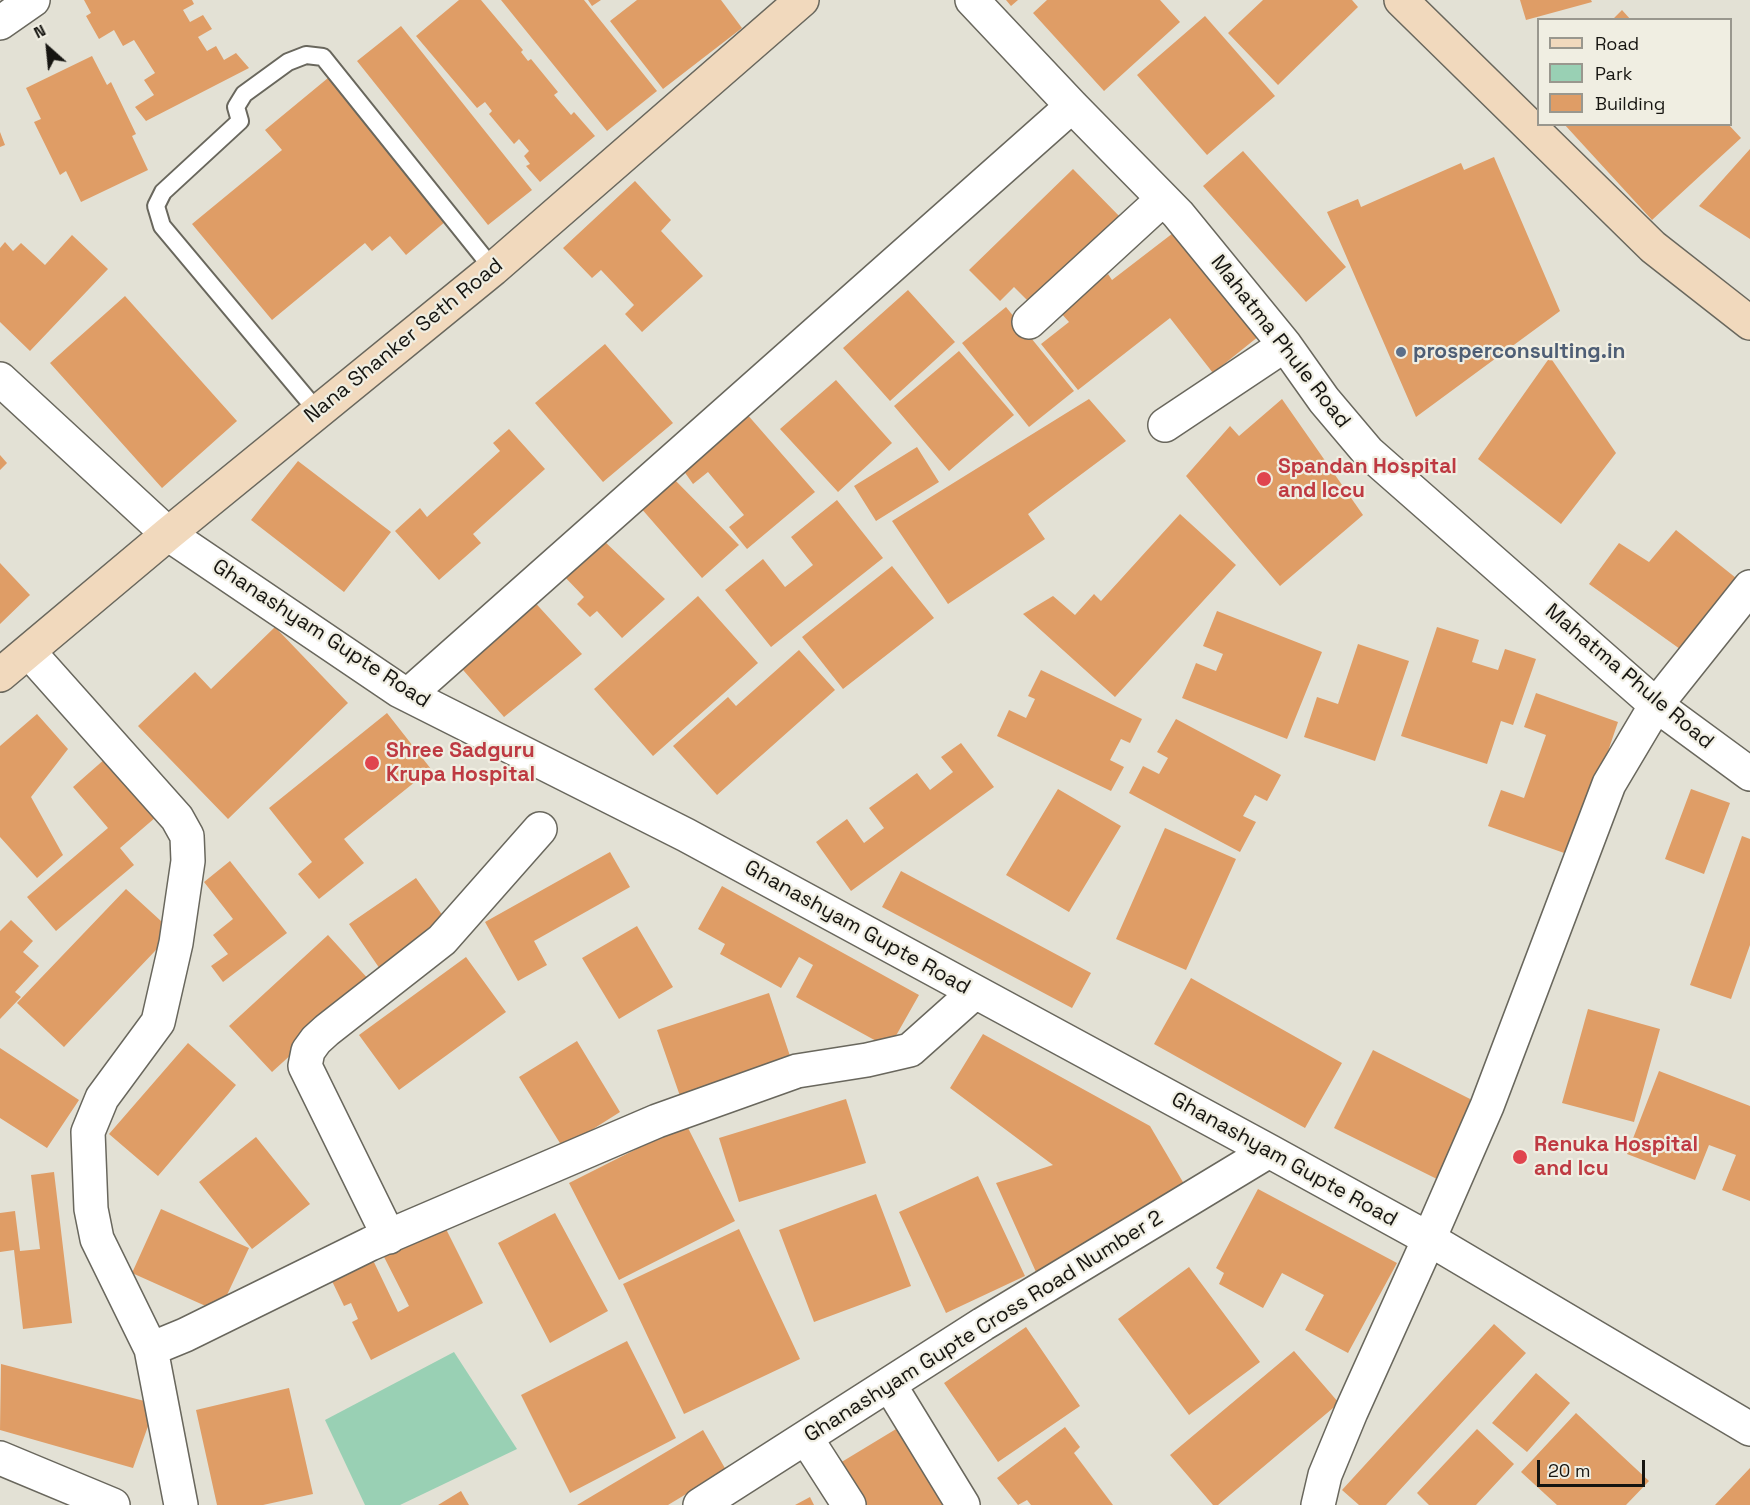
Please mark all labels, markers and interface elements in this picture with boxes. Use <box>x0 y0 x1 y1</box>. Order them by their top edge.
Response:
north arrow <box>18 18 78 78</box>
legend <box>1537 18 1732 126</box>
text: N <box>30 20 49 43</box>
text: Road <box>1595 32 1639 55</box>
text: Park <box>1595 62 1632 85</box>
text: Building <box>1595 92 1665 115</box>
street label: Mahatma Phule Road <box>1205 251 1355 433</box>
street label: Nana Shanker Seth Road <box>300 253 508 429</box>
place label: prosperconsulting.in <box>1413 339 1626 365</box>
marker: prosperconsulting.in <box>1394 345 1408 359</box>
place label: Spandan Hospital and Iccu <box>1278 454 1457 504</box>
marker: Spandan Hospital and Iccu <box>1255 470 1273 488</box>
street label: Ghanashyam Gupte Road <box>207 554 435 714</box>
street label: Mahatma Phule Road <box>1540 599 1718 755</box>
place label: Shree Sadguru Krupa Hospital <box>386 738 535 788</box>
marker: Shree Sadguru Krupa Hospital <box>363 754 381 772</box>
street label: Ghanashyam Gupte Road <box>740 855 974 1001</box>
street label: Ghanashyam Gupte Road <box>1167 1087 1401 1233</box>
place label: Renuka Hospital and Icu <box>1534 1132 1698 1182</box>
marker: Renuka Hospital and Icu <box>1511 1148 1529 1166</box>
street label: Ghanashyam Gupte Cross Road Number 2 <box>800 1206 1168 1448</box>
scale bar <box>1540 1448 1648 1486</box>
text: 20 m <box>1548 1459 1591 1482</box>

